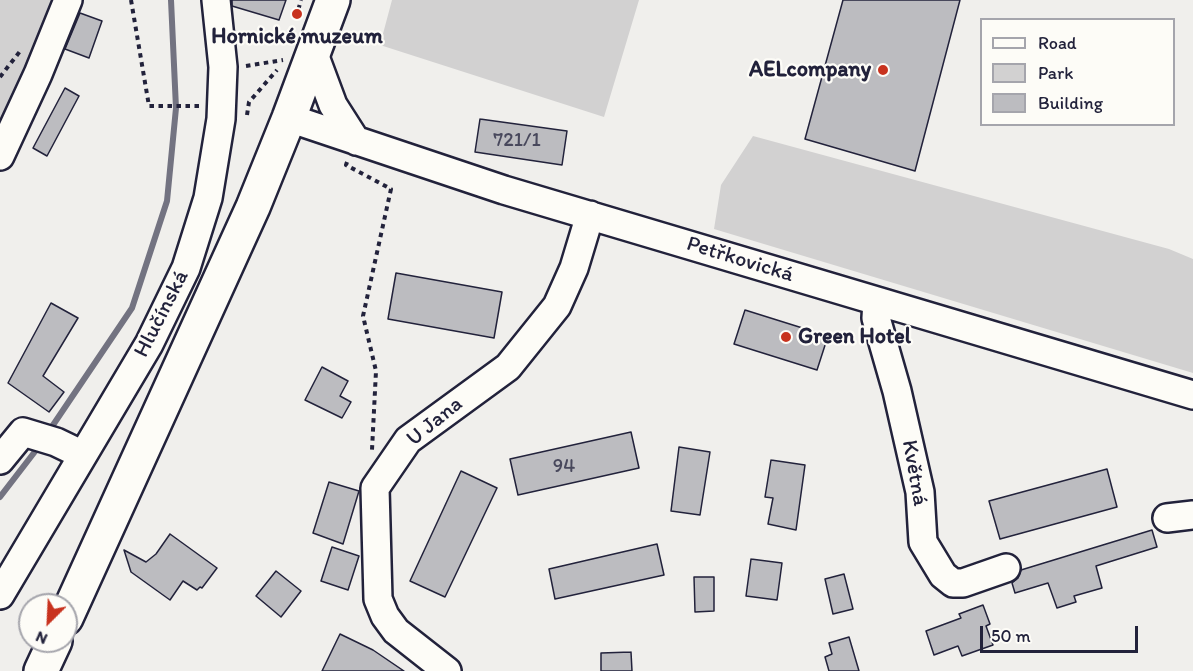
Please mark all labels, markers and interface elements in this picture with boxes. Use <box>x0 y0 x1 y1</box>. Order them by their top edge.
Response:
marker: Hornické muzeum <box>290 7 304 21</box>
legend <box>980 18 1175 126</box>
place label: Hornické muzeum <box>211 24 383 50</box>
text: Road <box>1038 32 1077 54</box>
place label: AELcompany <box>749 57 871 83</box>
text: Park <box>1038 62 1073 84</box>
marker: AELcompany <box>876 63 890 77</box>
text: Building <box>1038 92 1103 114</box>
house number: 721/1 <box>493 129 541 153</box>
street label: Petřkovická <box>683 231 797 289</box>
street label: Hlučínská <box>129 266 195 362</box>
place label: Green Hotel <box>798 324 911 350</box>
marker: Green Hotel <box>779 330 793 344</box>
street label: U Jana <box>402 391 468 453</box>
street label: Květná <box>895 438 933 508</box>
house number: 94 <box>553 455 575 479</box>
north arrow <box>18 593 78 653</box>
scale bar <box>983 614 1140 652</box>
text: 50 m <box>991 625 1031 647</box>
text: N <box>32 627 50 649</box>

